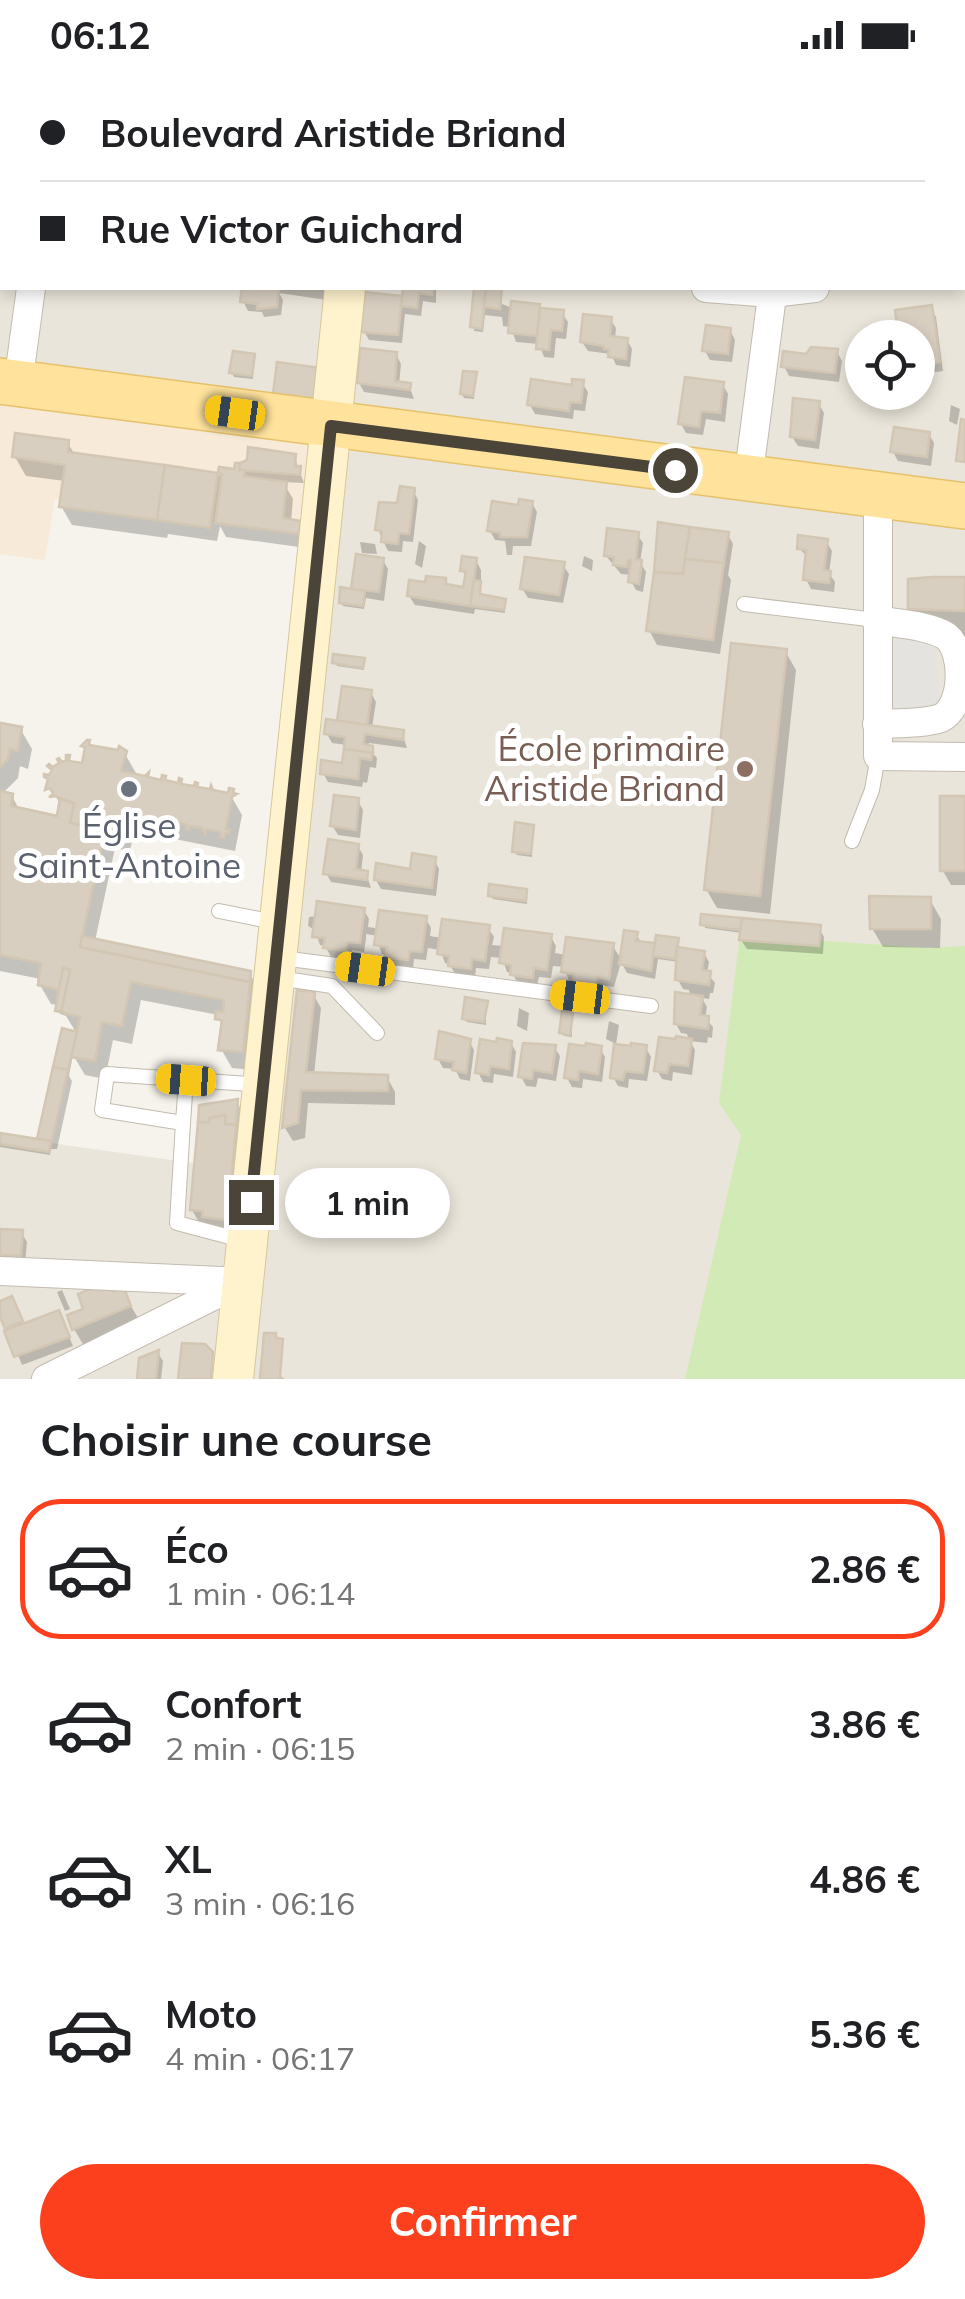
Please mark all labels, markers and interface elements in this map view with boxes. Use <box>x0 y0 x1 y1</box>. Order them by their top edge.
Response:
text: 06:12 <box>50 11 151 59</box>
text: Boulevard Aristide Briand <box>100 109 567 157</box>
text: Rue Victor Guichard <box>100 205 464 253</box>
map controls <box>845 320 935 410</box>
button: locate <box>845 320 935 410</box>
car <box>203 394 267 432</box>
route start <box>653 448 698 493</box>
place label: École primaire Aristide Briand <box>484 726 725 810</box>
marker: École primaire Aristide Briand <box>734 758 756 780</box>
marker: Église Saint-Antoine <box>118 778 140 800</box>
place label: Église Saint-Antoine <box>17 803 241 887</box>
car <box>333 950 397 988</box>
car <box>548 978 612 1016</box>
car <box>155 1063 217 1097</box>
callout: 1 min <box>286 1167 451 1237</box>
route end <box>229 1180 274 1225</box>
text: 1 min <box>325 1183 410 1223</box>
text: Choisir une course <box>40 1411 432 1467</box>
icon: car <box>45 1524 135 1614</box>
text: Éco <box>165 1525 229 1573</box>
text: 2.86 € <box>809 1545 920 1593</box>
text: 1 min · 06:14 <box>165 1573 355 1613</box>
icon: car <box>45 1679 135 1769</box>
text: Confort <box>165 1680 302 1728</box>
text: 3.86 € <box>809 1700 920 1748</box>
text: 2 min · 06:15 <box>165 1728 355 1768</box>
icon: car <box>45 1834 135 1924</box>
text: XL <box>165 1835 212 1883</box>
text: 4.86 € <box>809 1855 920 1903</box>
text: 3 min · 06:16 <box>165 1883 355 1923</box>
icon: car <box>45 1989 135 2079</box>
text: Moto <box>165 1990 257 2038</box>
text: 5.36 € <box>809 2010 920 2058</box>
text: 4 min · 06:17 <box>165 2038 355 2078</box>
button: Confirmer <box>40 2164 925 2279</box>

